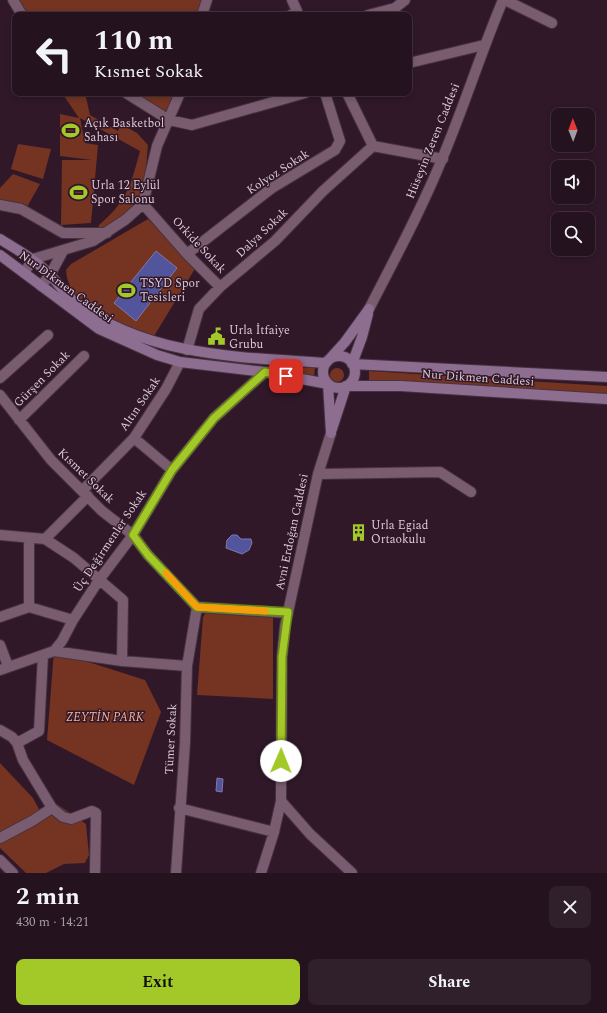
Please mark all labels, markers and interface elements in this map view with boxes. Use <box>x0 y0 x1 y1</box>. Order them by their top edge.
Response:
text: 110 m <box>94 19 173 62</box>
icon: left <box>28 28 80 80</box>
text: Kısmet Sokak <box>94 58 203 85</box>
street label: Hüseyin Zeren Caddesi <box>401 80 465 202</box>
north arrow <box>551 108 595 152</box>
map controls <box>551 108 595 256</box>
place label: Açık Basketbol Sahası <box>84 114 164 147</box>
sports icon: Açık Basketbol Sahası <box>61 120 81 140</box>
street label: Kolyoz Sokak <box>243 144 313 199</box>
button: sound <box>551 160 595 204</box>
place label: Urla 12 Eylül Spor Salonu <box>91 176 160 209</box>
sports icon: Urla 12 Eylül Spor Salonu <box>68 182 88 202</box>
street label: Dalya Sokak <box>232 204 293 262</box>
street label: Orkide Sokak <box>167 212 231 278</box>
button: search <box>551 212 595 256</box>
street label: Nur Dikmen Caddesi <box>15 246 117 328</box>
place label: TSYD Spor Tesisleri <box>140 274 200 307</box>
sports icon: TSYD Spor Tesisleri <box>117 280 137 300</box>
place label: Urla İtfaiye Grubu <box>229 321 290 354</box>
public building icon: Urla İtfaiye Grubu <box>206 327 226 347</box>
street label: Gürşen Sokak <box>9 346 75 412</box>
pin <box>269 359 303 393</box>
icon: arrive <box>275 365 297 387</box>
street label: Nur Dikmen Caddesi <box>421 365 535 391</box>
street label: Altın Sokak <box>115 373 166 435</box>
street label: Kısmet Sokak <box>53 444 119 508</box>
street label: Avni Erdoğan Caddesi <box>270 472 314 592</box>
street label: Üç Değirmenler Sokak <box>68 485 152 596</box>
place label: Urla Egiad Ortaokulu <box>371 516 429 549</box>
building icon: Urla Egiad Ortaokulu <box>348 522 368 542</box>
street label: Tümer Sokak <box>160 703 182 775</box>
park label: ZEYTİN PARK <box>66 708 145 727</box>
position arrow <box>260 740 302 782</box>
text: 2 min <box>16 879 80 915</box>
button: close <box>549 886 591 928</box>
text: 430 m · 14:21 <box>16 912 89 932</box>
button: Exit <box>16 959 300 1005</box>
button: Share <box>308 959 591 1005</box>

